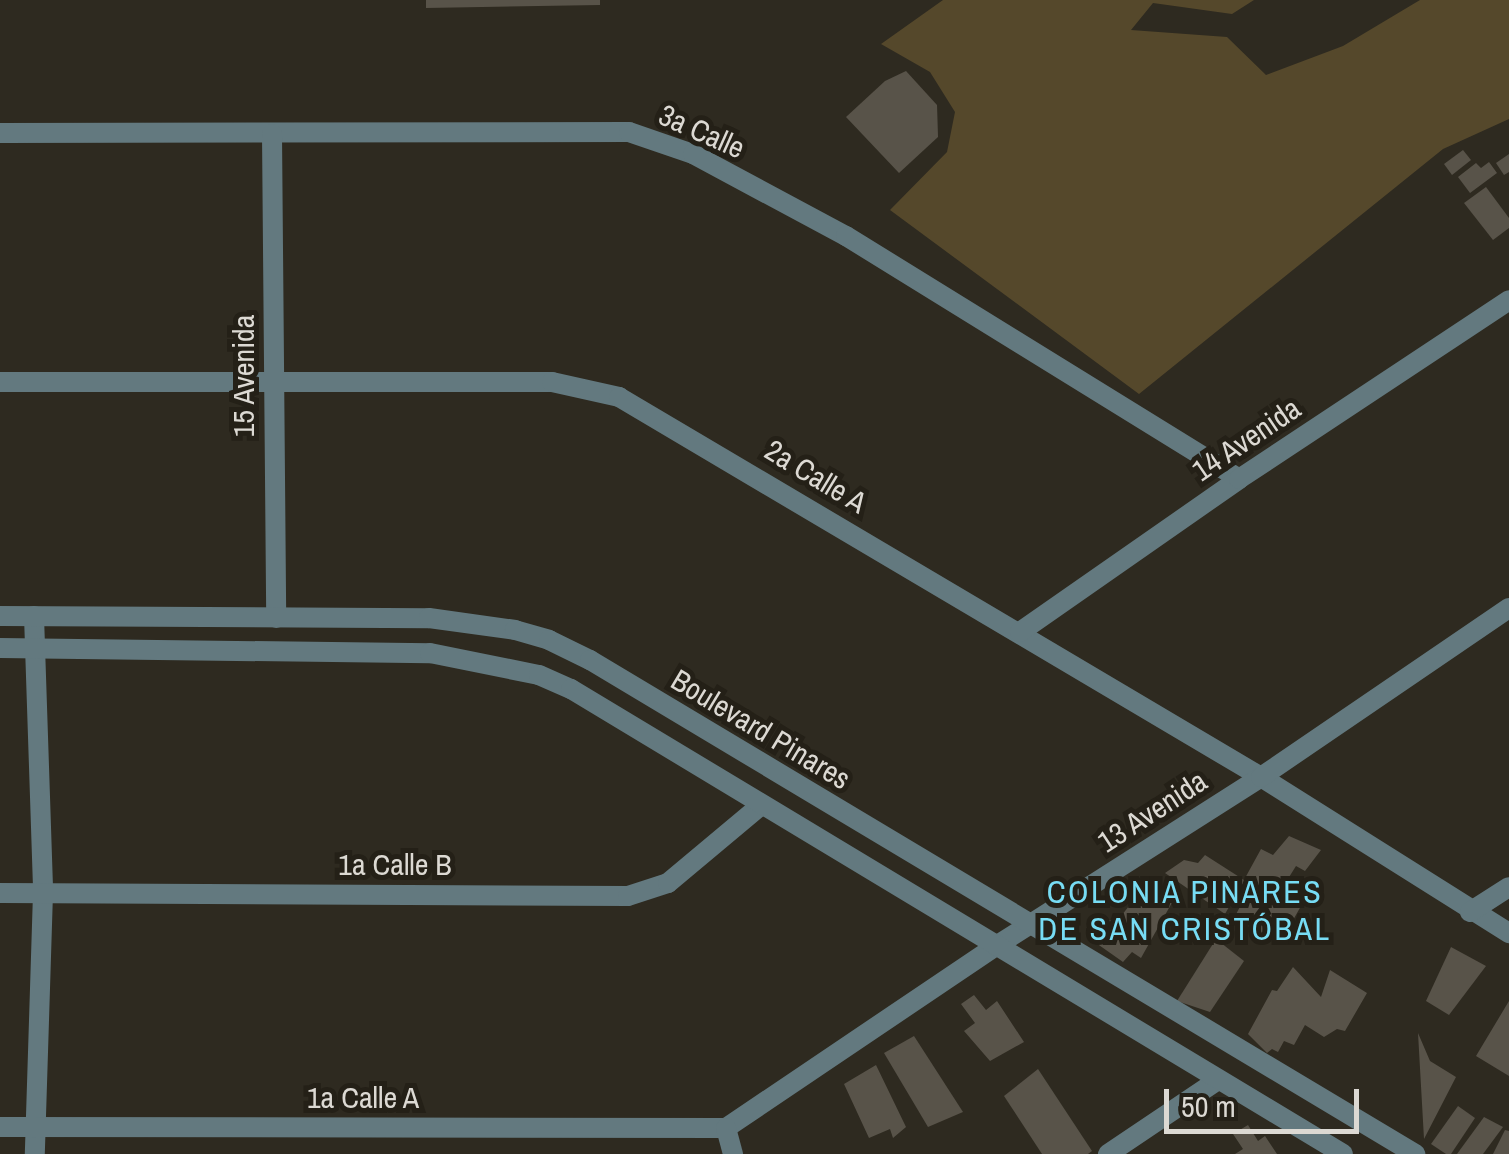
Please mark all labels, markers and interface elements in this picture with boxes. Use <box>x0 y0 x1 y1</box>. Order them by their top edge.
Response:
street label: 3a Calle <box>653 96 751 166</box>
street label: 15 Avenida <box>225 314 261 438</box>
street label: 14 Avenida <box>1185 389 1307 489</box>
street label: 2a Calle A <box>758 431 874 521</box>
street label: Boulevard Pinares <box>665 661 857 797</box>
street label: 13 Avenida <box>1090 762 1214 860</box>
street label: 1a Calle B <box>338 846 452 882</box>
district label: COLONIA PINARES DE SAN CRISTÓBAL <box>1038 874 1332 949</box>
scale bar <box>1169 1069 1364 1131</box>
street label: 1a Calle A <box>306 1079 420 1115</box>
text: 50 m <box>1181 1086 1236 1126</box>

